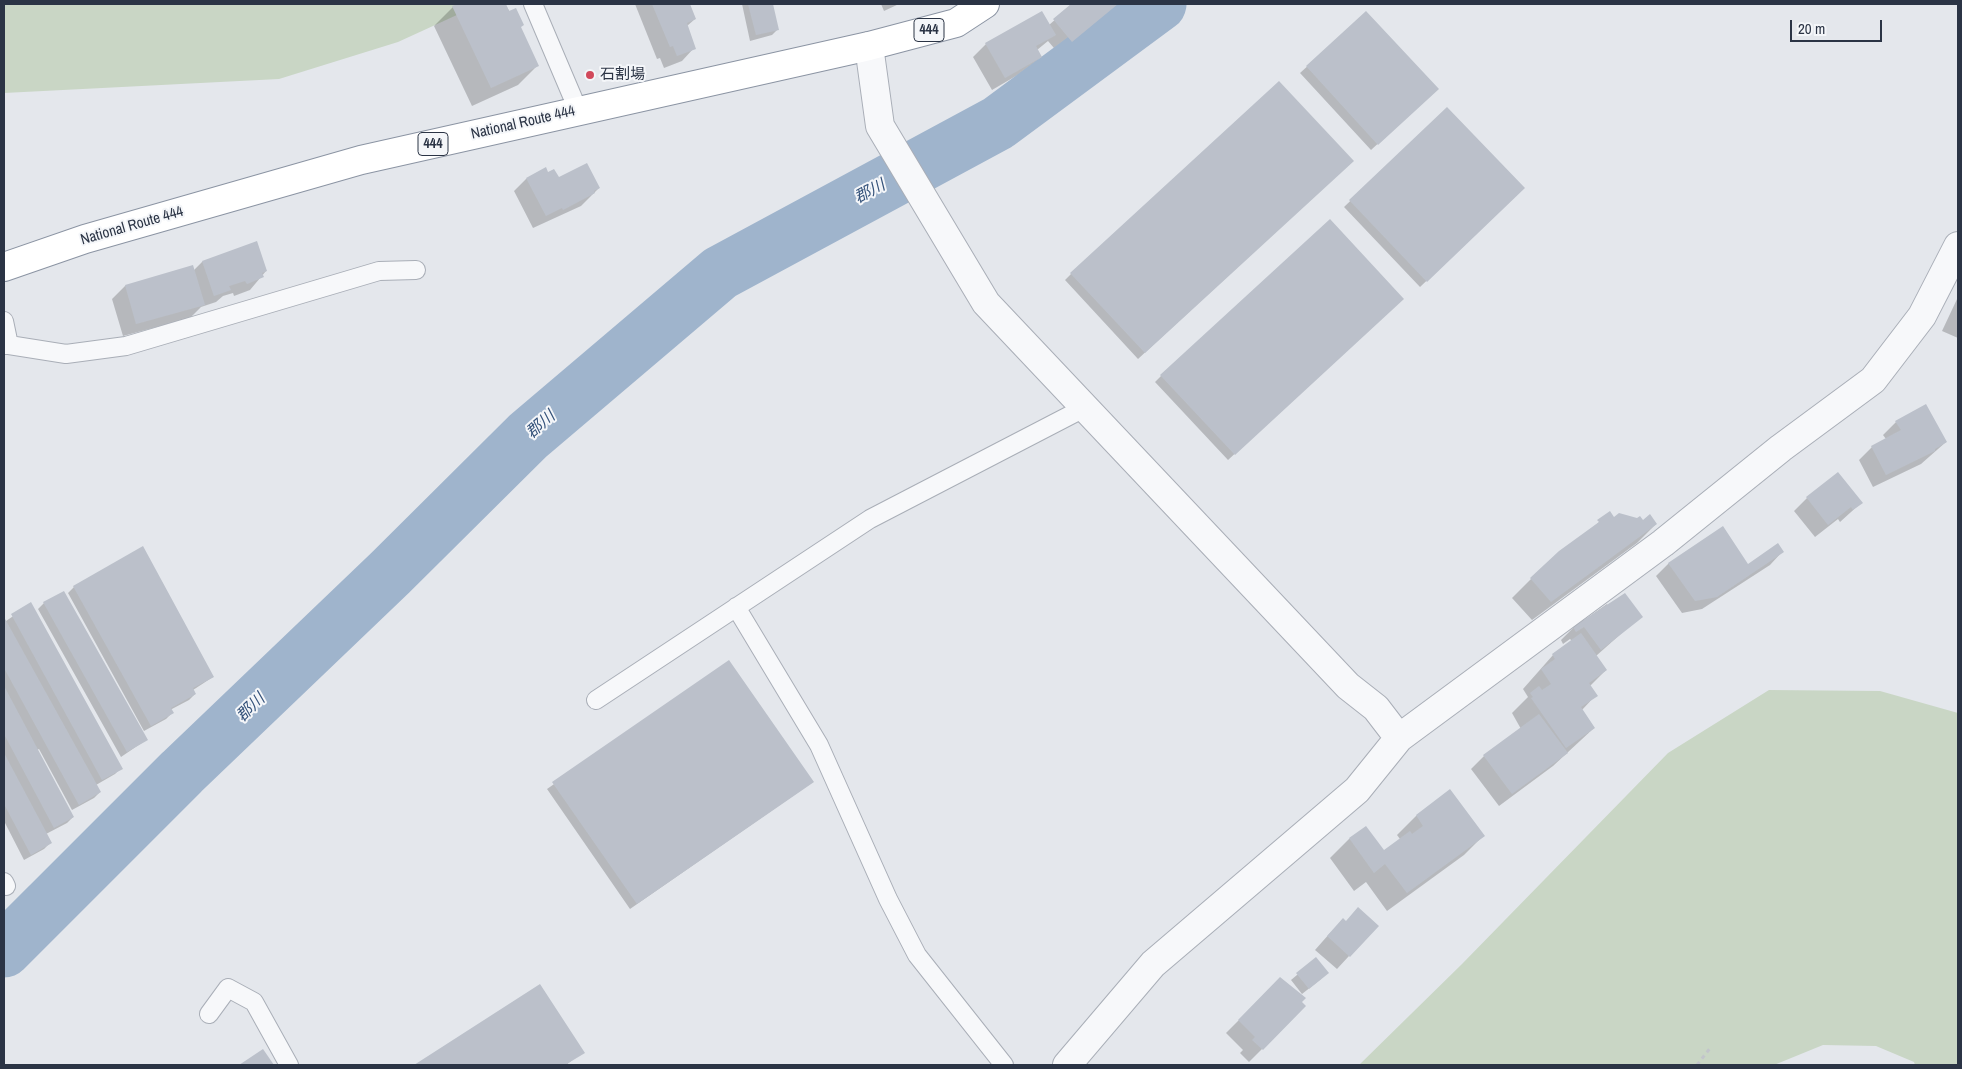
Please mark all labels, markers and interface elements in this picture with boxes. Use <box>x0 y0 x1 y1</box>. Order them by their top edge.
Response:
scale bar <box>1792 10 1884 42</box>
road number: 444 <box>914 18 944 42</box>
text: 20 m <box>1798 18 1825 39</box>
place label: 石割場 <box>600 66 645 84</box>
marker: 石割場 <box>584 69 596 81</box>
street label: National Route 444 <box>469 102 577 144</box>
road number: 444 <box>418 132 448 156</box>
water label: 郡川 <box>851 176 889 208</box>
street label: National Route 444 <box>79 203 185 249</box>
water label: 郡川 <box>523 407 559 443</box>
water label: 郡川 <box>233 690 269 726</box>

